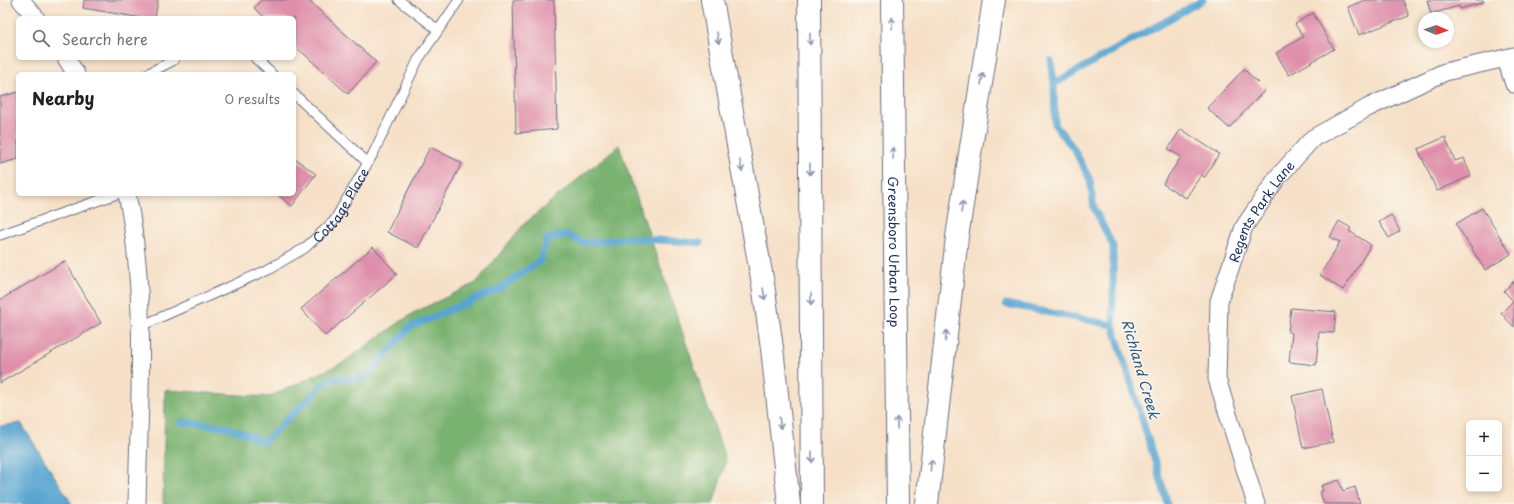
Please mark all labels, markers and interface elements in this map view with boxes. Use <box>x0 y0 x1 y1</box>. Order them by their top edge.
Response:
north arrow <box>1418 12 1454 48</box>
search box <box>16 16 296 60</box>
one-way arrow <box>888 17 896 30</box>
icon: search <box>30 27 52 49</box>
text: Search here <box>62 27 148 50</box>
one-way arrow <box>715 31 723 44</box>
one-way arrow <box>806 32 814 45</box>
one-way arrow <box>978 73 986 86</box>
text: Nearby <box>32 85 94 111</box>
text: 0 results <box>225 89 280 108</box>
one-way arrow <box>890 147 897 160</box>
street label: Regents Park Lane <box>1223 156 1298 265</box>
one-way arrow <box>738 159 746 172</box>
one-way arrow <box>806 162 814 175</box>
street label: Cottage Place <box>308 164 373 247</box>
street label: Greensboro Urban Loop <box>885 176 905 328</box>
one-way arrow <box>958 201 966 214</box>
one-way arrow <box>760 287 768 300</box>
one-way arrow <box>807 292 815 305</box>
water label: Richland Creek <box>1117 317 1166 423</box>
one-way arrow <box>942 330 949 343</box>
one-way arrow <box>776 416 784 429</box>
one-way arrow <box>893 417 901 430</box>
map controls <box>1466 420 1502 492</box>
button: + <box>1466 420 1502 456</box>
one-way arrow <box>808 450 816 463</box>
button: − <box>1466 456 1502 492</box>
one-way arrow <box>927 459 934 472</box>

